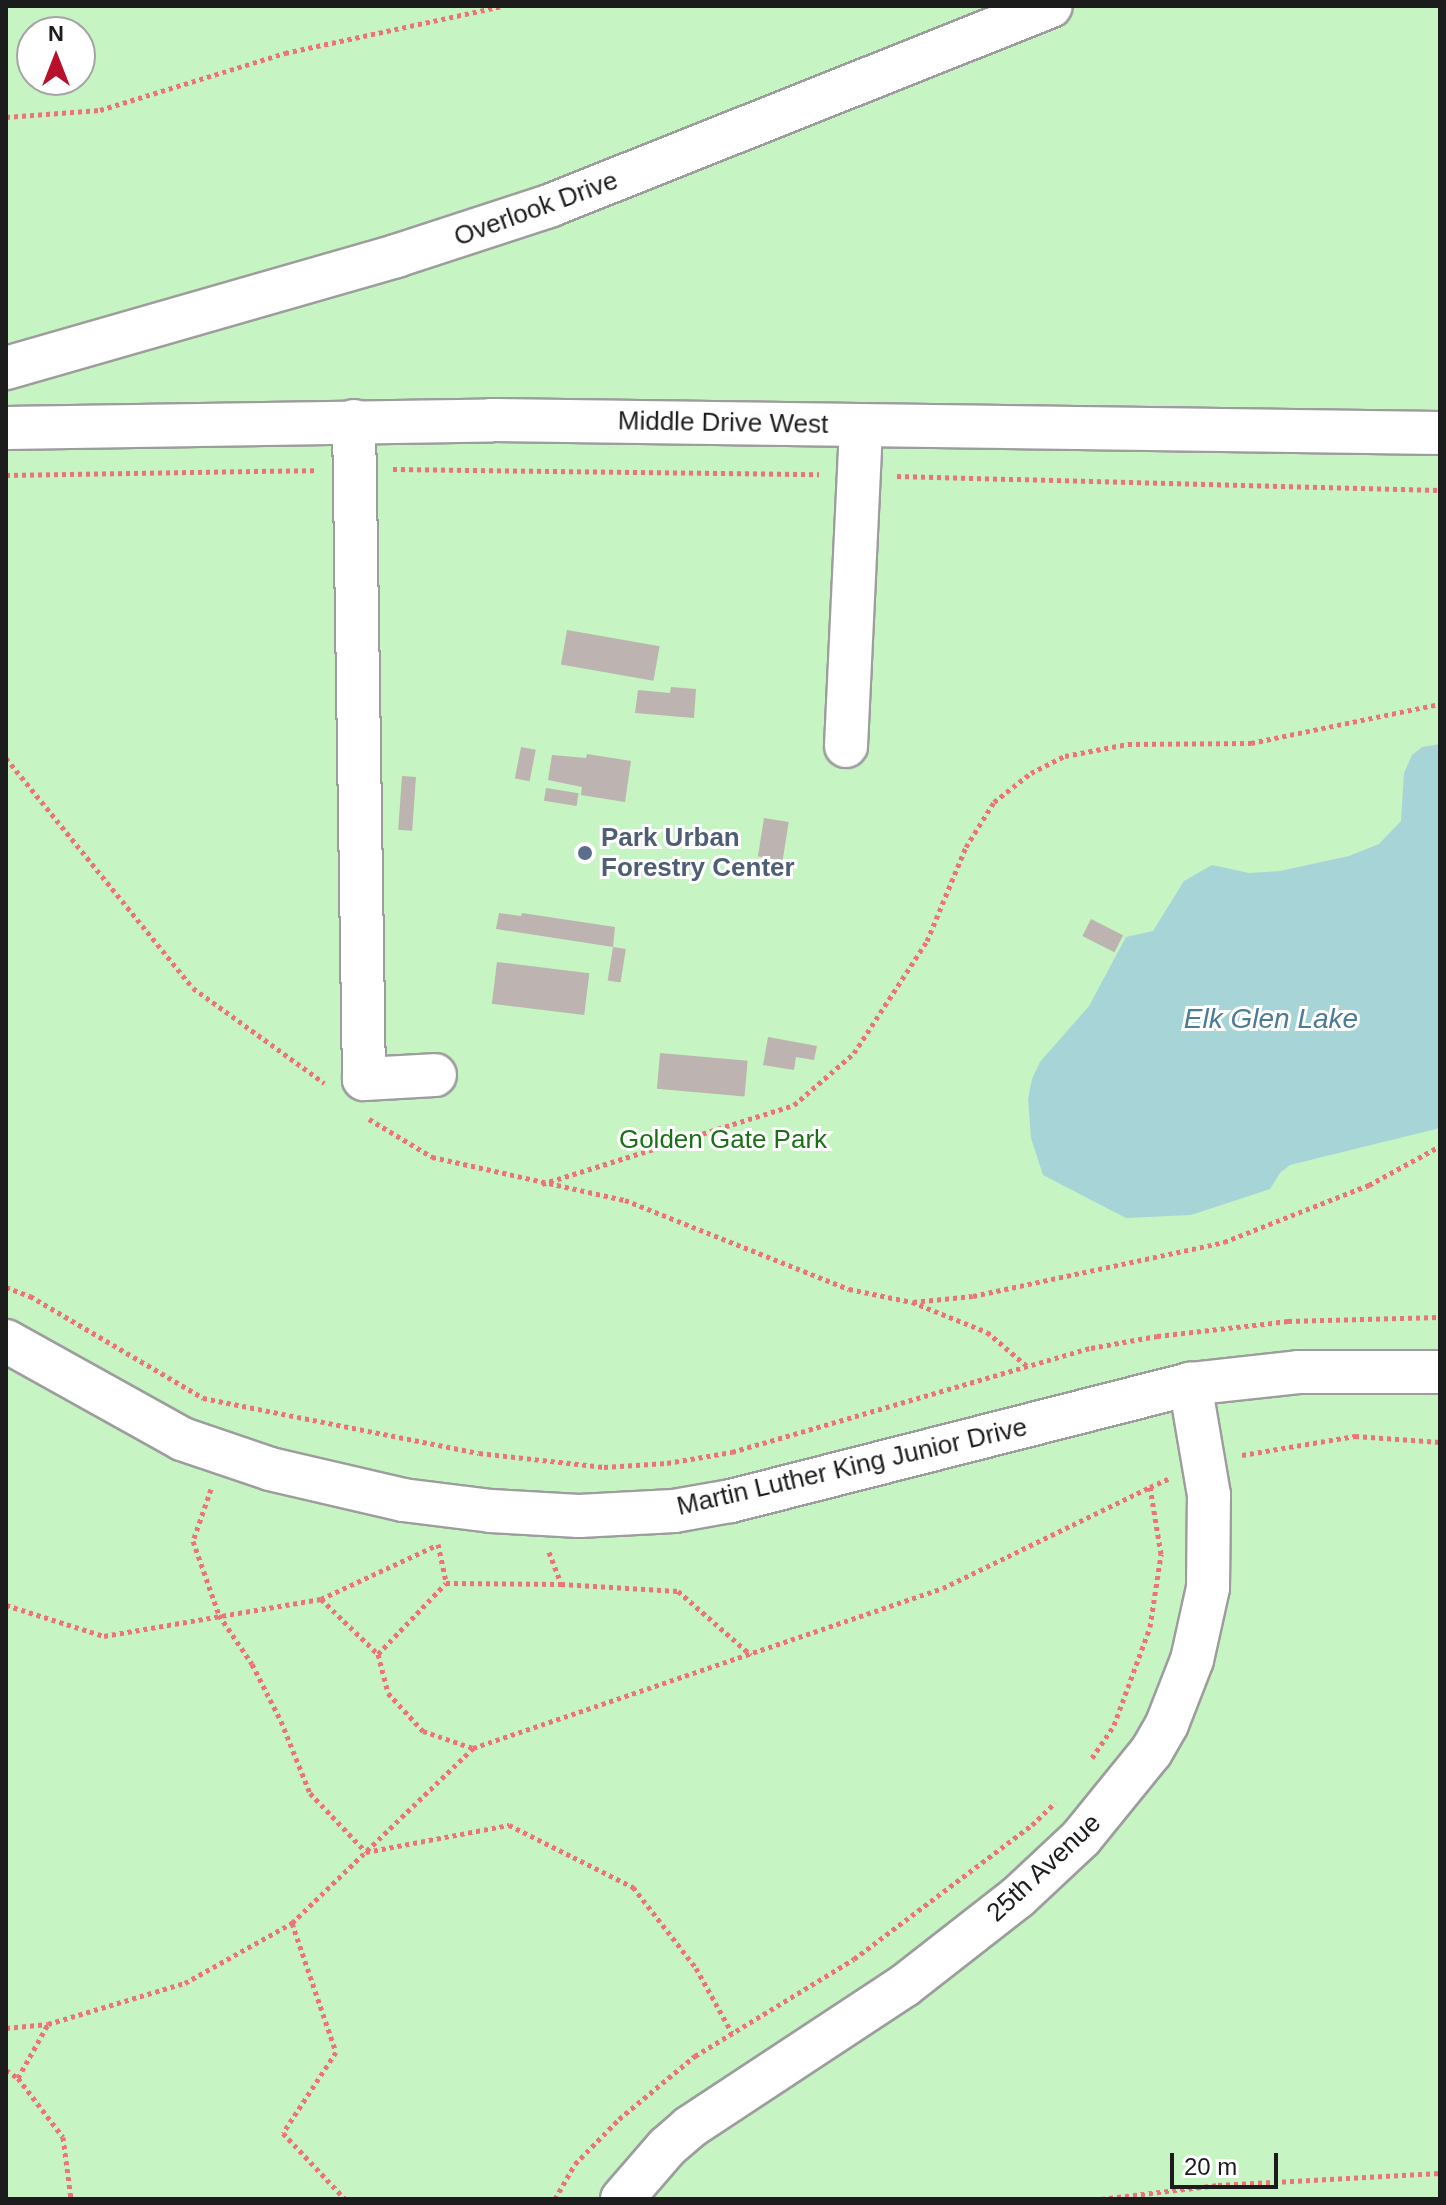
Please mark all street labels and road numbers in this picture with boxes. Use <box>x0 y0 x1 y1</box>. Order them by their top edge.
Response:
street label: Overlook Drive <box>450 165 622 253</box>
street label: Middle Drive West <box>618 406 828 440</box>
street label: Martin Luther King Junior Drive <box>674 1411 1030 1523</box>
street label: 25th Avenue <box>980 1807 1108 1929</box>

